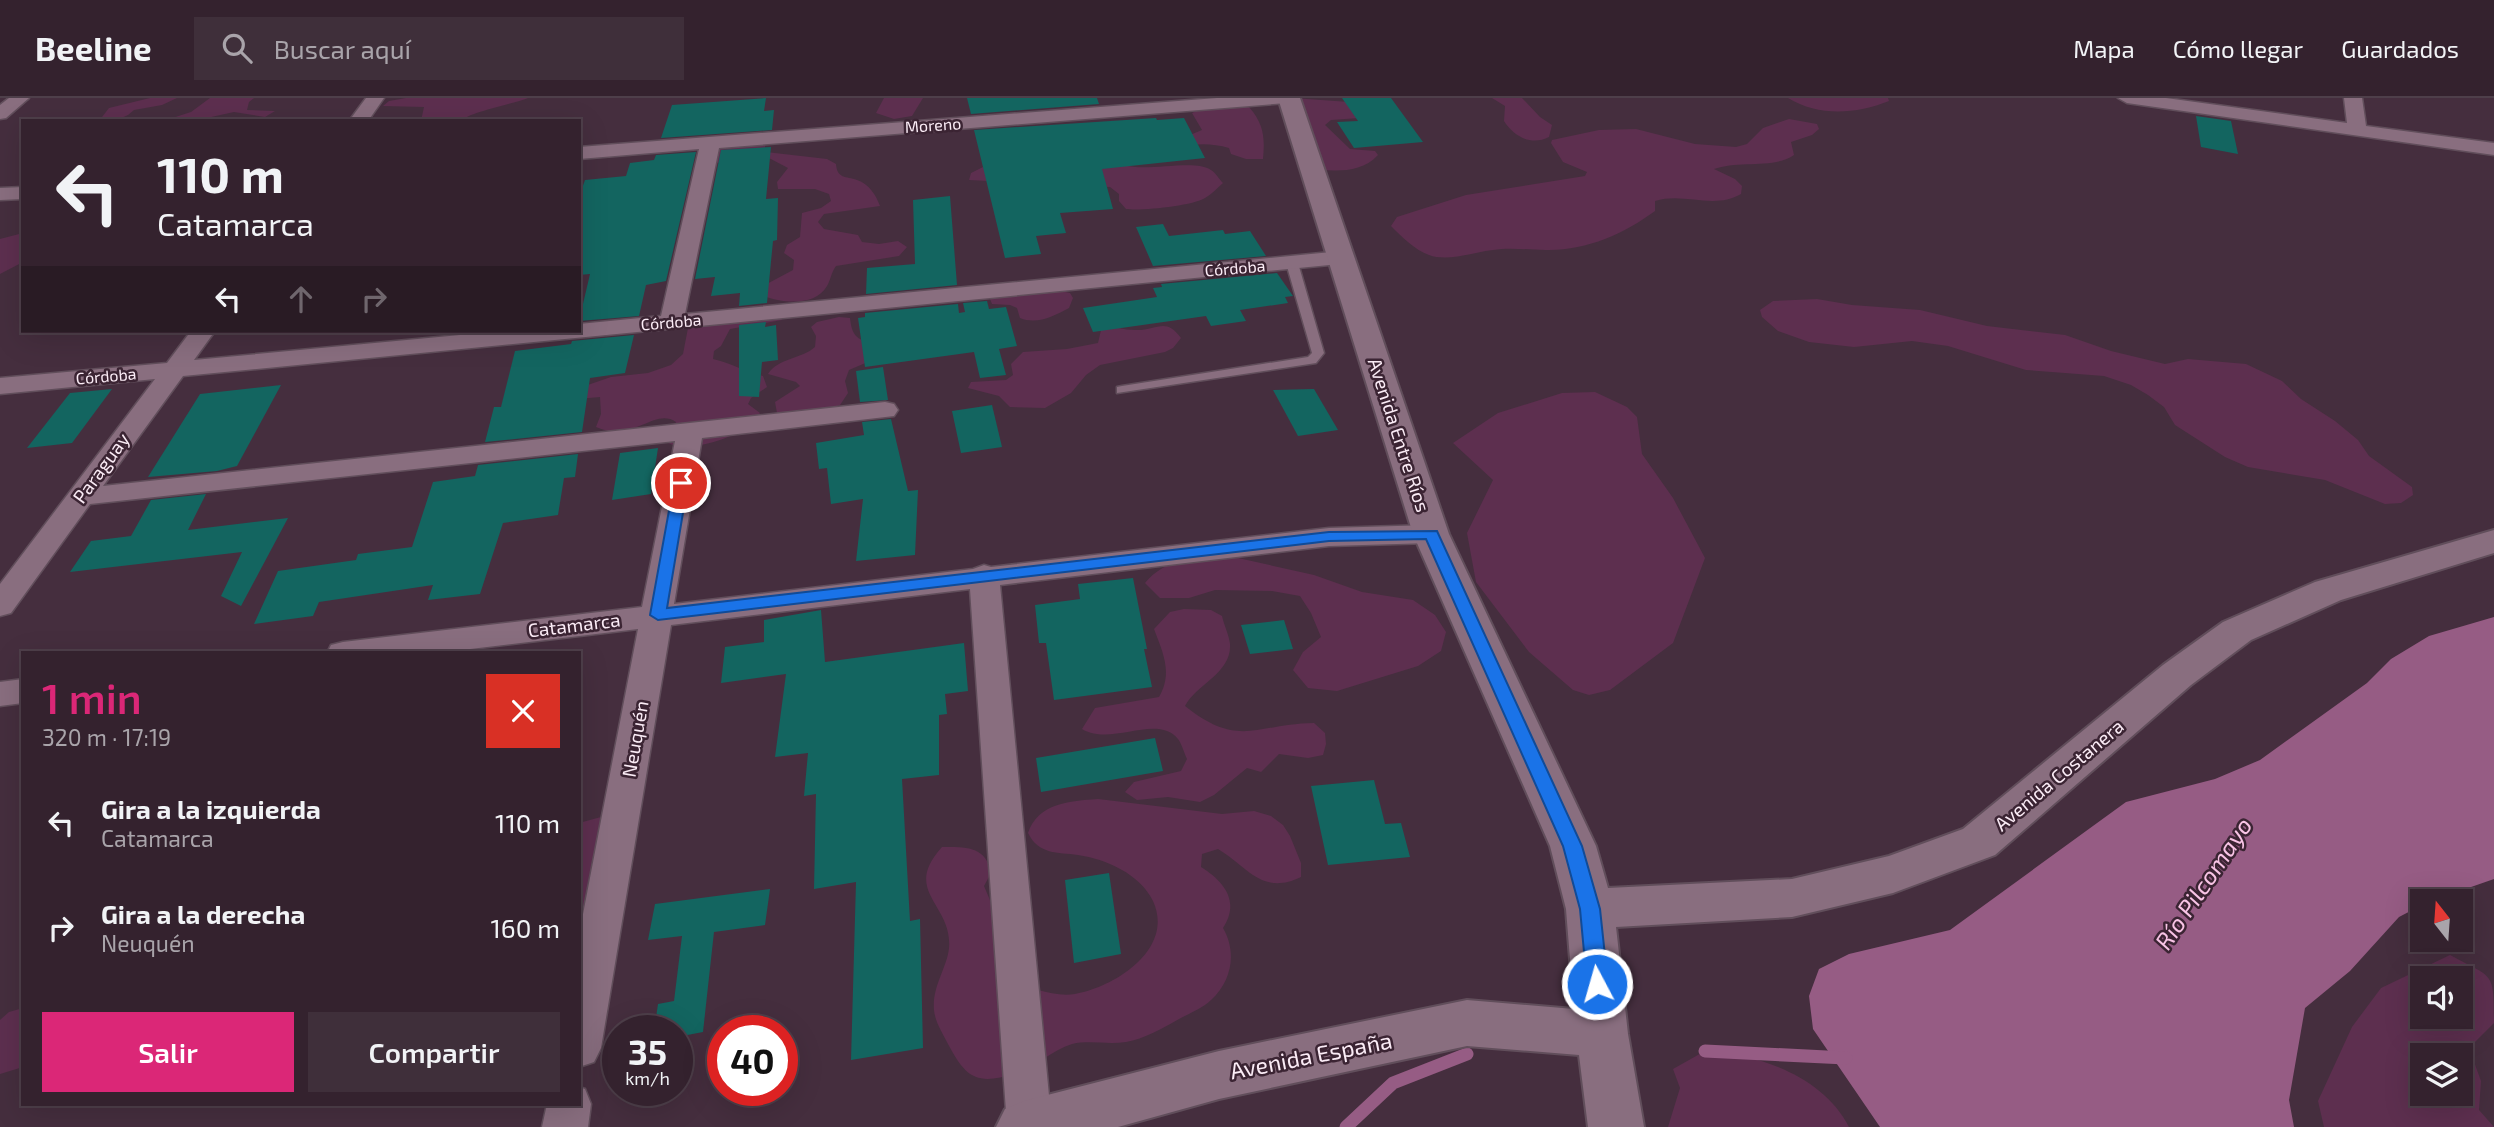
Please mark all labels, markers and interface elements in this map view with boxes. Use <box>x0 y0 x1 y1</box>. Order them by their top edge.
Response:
search box <box>194 17 684 80</box>
text: Beeline <box>35 28 152 68</box>
icon: search <box>218 29 256 67</box>
text: Buscar aquí <box>274 33 411 64</box>
text: Mapa <box>2073 34 2135 63</box>
text: Cómo llegar <box>2173 34 2303 63</box>
text: Guardados <box>2341 34 2459 63</box>
street label: Moreno <box>904 113 962 136</box>
text: 110 m <box>157 144 284 203</box>
icon: left <box>42 147 133 238</box>
text: Catamarca <box>157 204 314 242</box>
street label: Córdoba <box>1204 255 1266 280</box>
icon: left <box>209 280 247 318</box>
icon: ahead <box>282 280 320 318</box>
icon: right <box>355 280 393 318</box>
street label: Córdoba <box>640 309 702 334</box>
street label: Avenida Entre Ríos <box>1364 355 1435 515</box>
street label: Córdoba <box>75 363 137 388</box>
street label: Paraguay <box>67 428 134 507</box>
pin <box>651 453 711 513</box>
icon: arrive <box>662 464 700 502</box>
street label: Catamarca <box>526 607 622 642</box>
text: 1 min <box>42 672 142 722</box>
button: close <box>486 674 560 748</box>
street label: Neuquén <box>616 699 653 779</box>
street label: Avenida Costanera <box>1990 714 2128 835</box>
text: 320 m · 17:19 <box>42 723 171 751</box>
text: Gira a la izquierda <box>101 793 321 824</box>
icon: left <box>42 804 80 842</box>
text: 110 m <box>495 807 560 838</box>
water label: Río Pilcomayo <box>2148 812 2257 955</box>
text: Catamarca <box>101 824 214 852</box>
north arrow <box>2410 889 2473 952</box>
map controls <box>2410 889 2473 1106</box>
text: Gira a la derecha <box>101 898 305 929</box>
icon: right <box>42 909 80 947</box>
text: 160 m <box>491 912 560 943</box>
text: Neuquén <box>101 929 195 957</box>
position arrow <box>1560 947 1634 1021</box>
button: sound <box>2410 966 2473 1029</box>
button: Salir <box>42 1012 294 1092</box>
button: Compartir <box>308 1012 560 1092</box>
speed limit sign: 40 <box>707 1015 798 1106</box>
street label: Avenida España <box>1227 1026 1394 1084</box>
text: 35 <box>628 1030 667 1072</box>
button: layers <box>2410 1043 2473 1106</box>
text: km/h <box>625 1067 670 1089</box>

